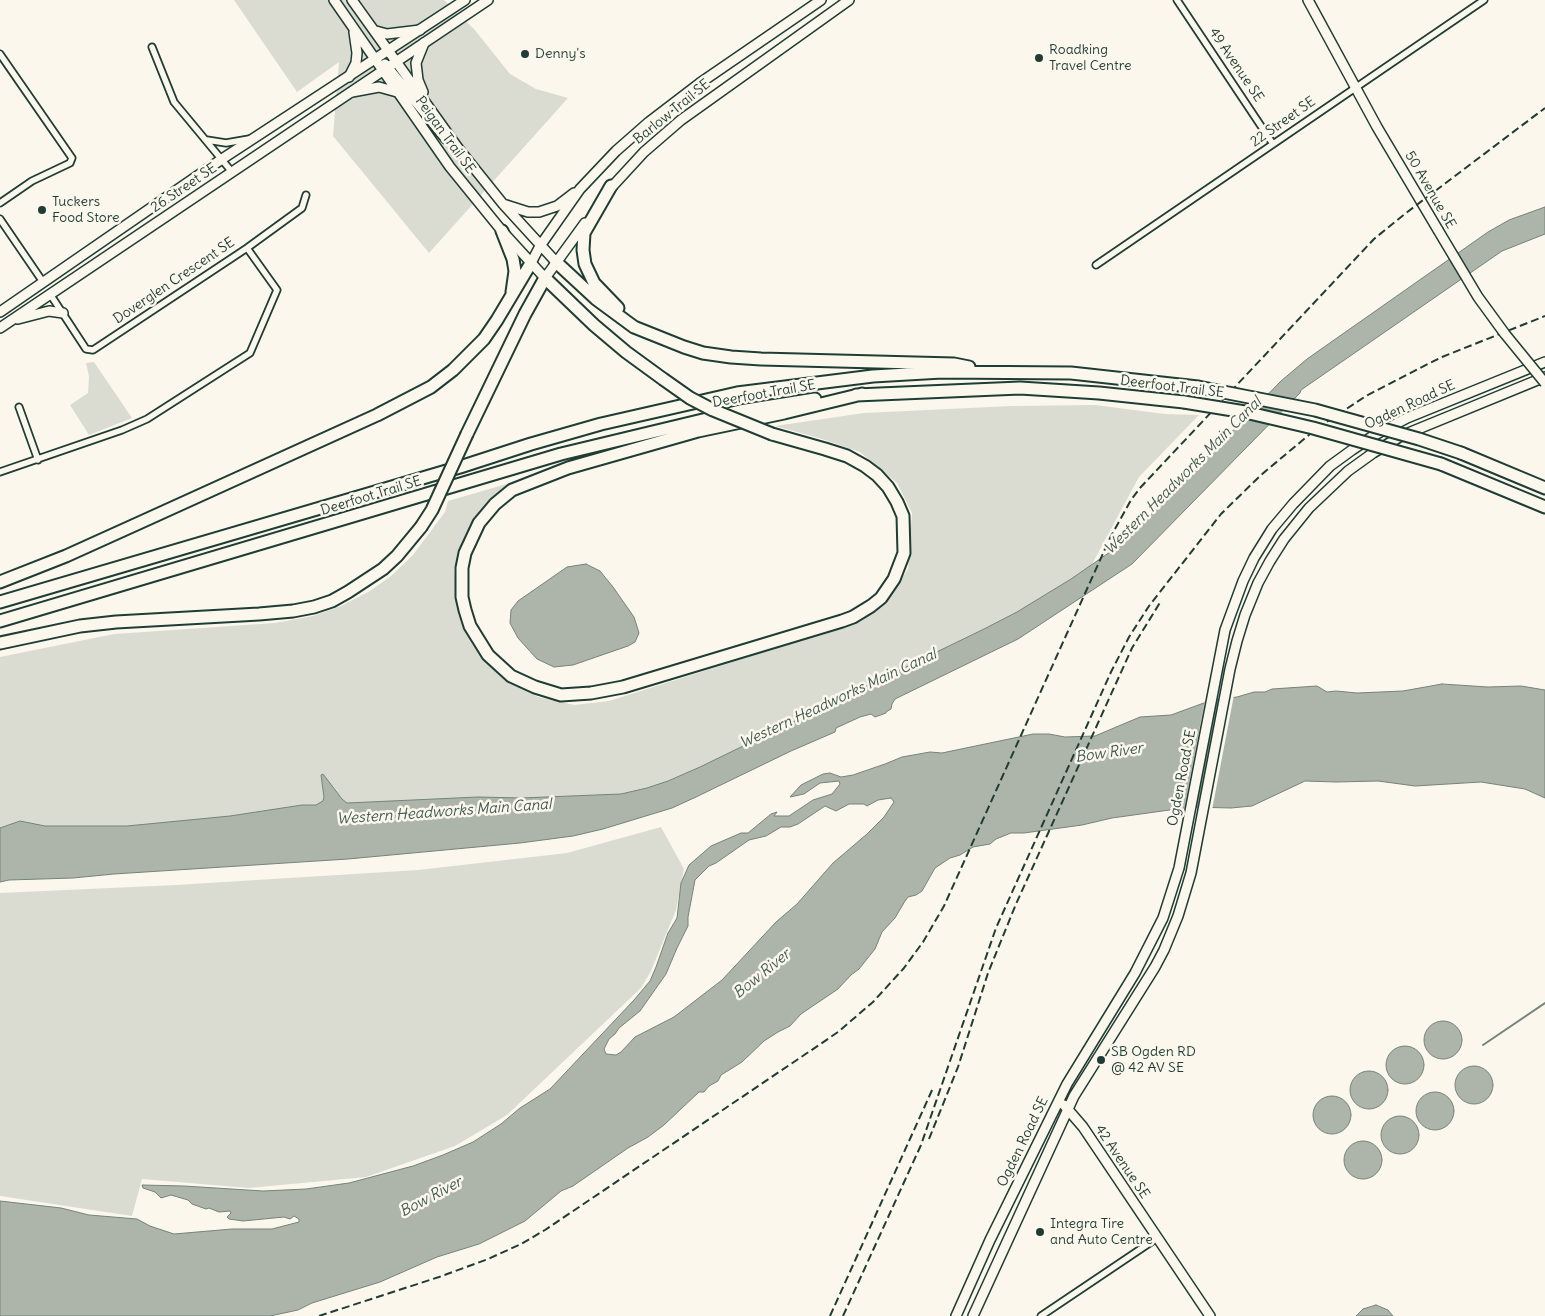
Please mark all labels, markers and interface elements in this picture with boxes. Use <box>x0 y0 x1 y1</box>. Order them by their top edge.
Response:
street label: 49 Avenue SE <box>1205 25 1267 105</box>
place label: Roadking Travel Centre <box>1049 42 1132 74</box>
place label: Denny's <box>535 46 586 62</box>
marker: Denny's <box>519 48 531 60</box>
marker: Roadking Travel Centre <box>1033 52 1045 64</box>
street label: Barlow Trail SE <box>630 76 714 148</box>
street label: Peigan Trail SE <box>411 93 479 177</box>
street label: 22 Street SE <box>1247 93 1319 151</box>
street label: 50 Avenue SE <box>1401 148 1459 232</box>
street label: 26 Street SE <box>148 160 220 216</box>
place label: Tuckers Food Store <box>52 194 120 226</box>
marker: Tuckers Food Store <box>36 204 48 216</box>
street label: Doverglen Crescent SE <box>110 234 238 328</box>
street label: Deerfoot Trail SE <box>1119 372 1225 402</box>
street label: Deerfoot Trail SE <box>711 377 817 411</box>
street label: Ogden Road SE <box>1362 377 1458 433</box>
water label: Western Headworks Main Canal <box>1101 394 1265 558</box>
street label: Deerfoot Trail SE <box>319 473 423 519</box>
water label: Western Headworks Main Canal <box>737 645 939 753</box>
street label: Ogden Road SE <box>1164 728 1200 828</box>
water label: Bow River <box>1074 739 1144 767</box>
water label: Western Headworks Main Canal <box>336 796 552 828</box>
water label: Bow River <box>730 946 794 1002</box>
place label: SB Ogden RD @ 42 AV SE <box>1111 1044 1196 1076</box>
marker: SB Ogden RD @ 42 AV SE <box>1095 1054 1107 1066</box>
street label: Ogden Road SE <box>994 1094 1052 1190</box>
street label: 42 Avenue SE <box>1091 1122 1153 1202</box>
water label: Bow River <box>397 1173 465 1221</box>
place label: Integra Tire and Auto Centre <box>1050 1216 1153 1248</box>
marker: Integra Tire and Auto Centre <box>1034 1226 1046 1238</box>

